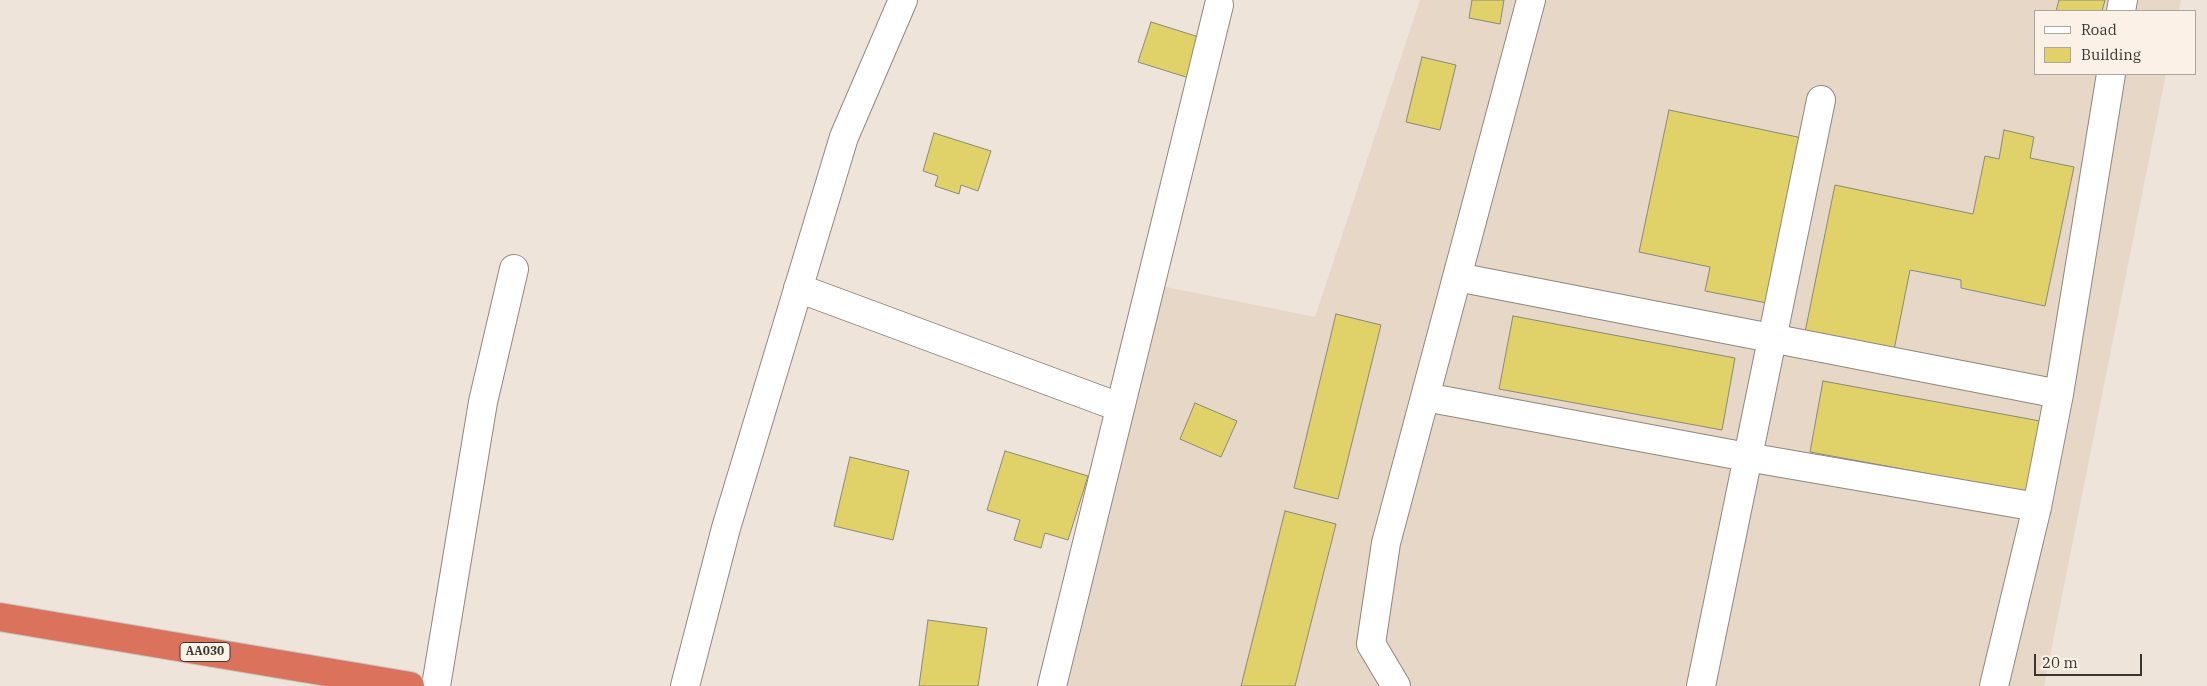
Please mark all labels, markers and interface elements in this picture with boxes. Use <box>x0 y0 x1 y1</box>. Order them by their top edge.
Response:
legend <box>2034 10 2197 75</box>
text: Road <box>2081 20 2117 39</box>
text: Building <box>2081 45 2141 64</box>
road number: AA030 <box>180 642 230 662</box>
scale bar <box>2037 644 2144 676</box>
text: 20 m <box>2042 653 2078 672</box>

